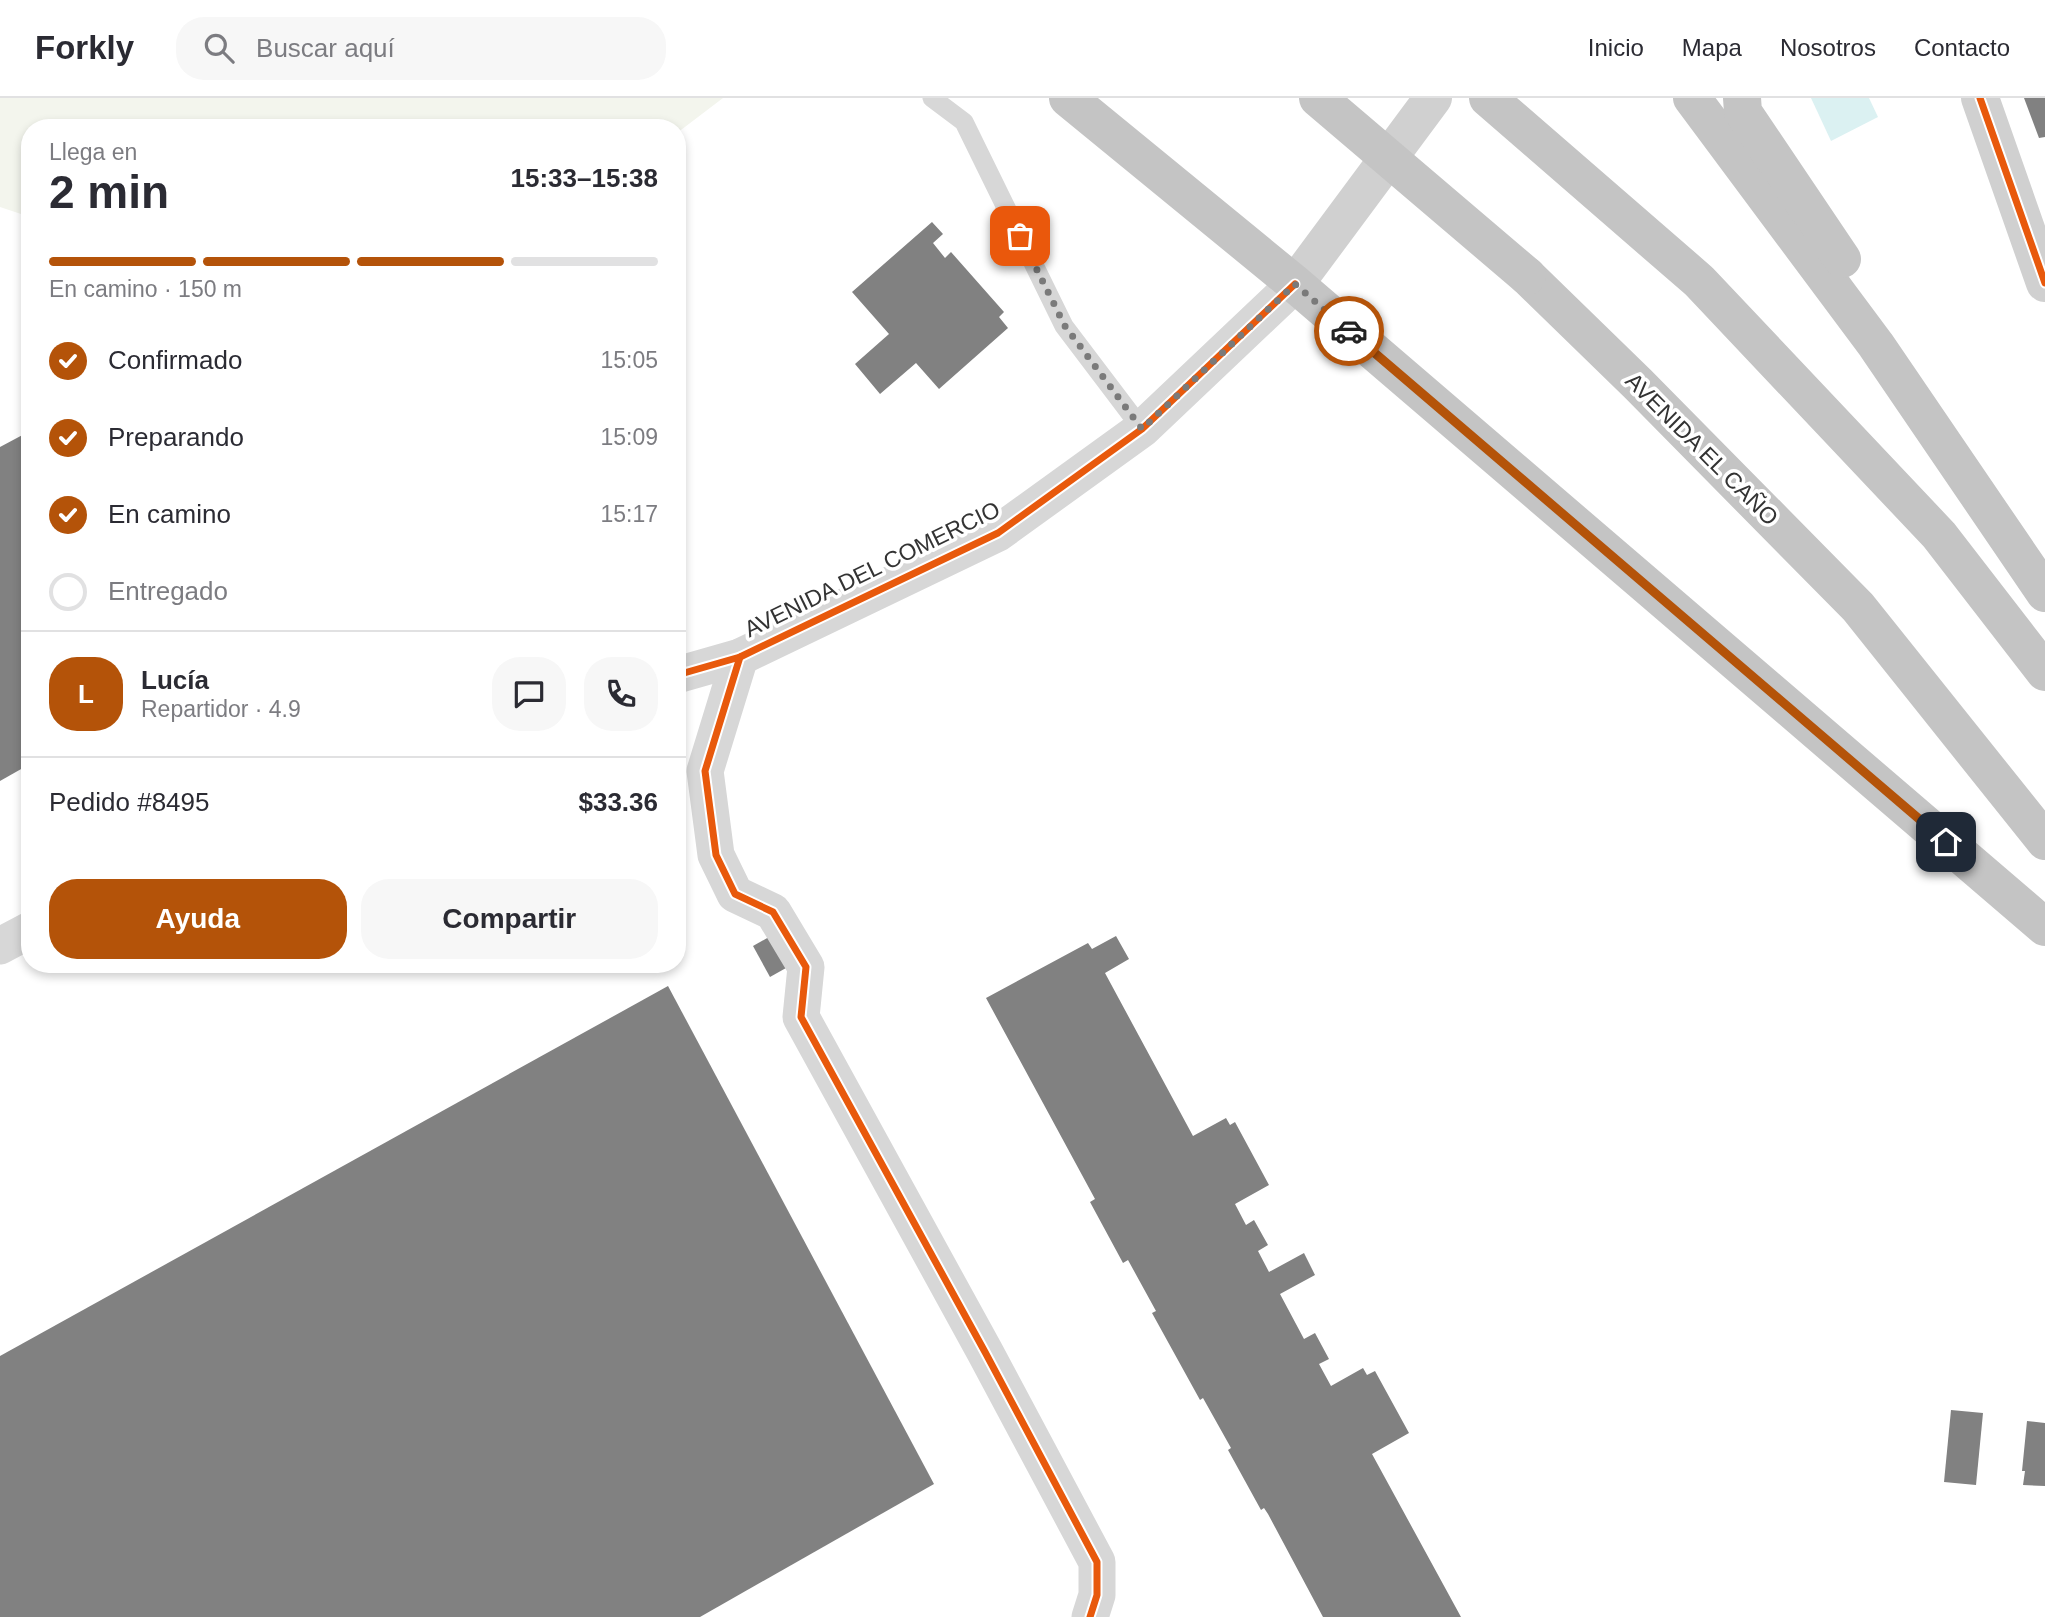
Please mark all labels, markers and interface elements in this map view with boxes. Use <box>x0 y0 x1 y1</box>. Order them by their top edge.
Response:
search box <box>176 17 666 80</box>
text: Forkly <box>35 29 134 66</box>
icon: search <box>200 29 238 67</box>
text: Buscar aquí <box>256 33 395 63</box>
text: Inicio <box>1588 34 1644 61</box>
text: Mapa <box>1682 34 1742 61</box>
text: Nosotros <box>1780 34 1876 61</box>
text: Contacto <box>1914 34 2010 61</box>
text: Llega en <box>49 139 137 165</box>
text: 15:33–15:38 <box>511 163 658 193</box>
text: 2 min <box>49 166 169 218</box>
pin <box>990 206 1050 266</box>
icon: bag <box>1001 217 1039 255</box>
text: En camino · 150 m <box>49 276 242 302</box>
courier <box>1314 296 1384 366</box>
icon: car <box>1330 312 1368 350</box>
icon: check <box>49 342 87 380</box>
text: Confirmado <box>108 345 242 375</box>
text: 15:05 <box>600 347 658 373</box>
street label: AVENIDA EL CAÑO <box>1621 368 1783 530</box>
icon: check <box>49 419 87 457</box>
text: Preparando <box>108 422 244 452</box>
text: 15:09 <box>600 424 658 450</box>
icon: check <box>49 496 87 534</box>
street label: AVENIDA DEL COMERCIO <box>740 496 1004 642</box>
text: En camino <box>108 499 231 529</box>
text: 15:17 <box>600 501 658 527</box>
text: Entregado <box>108 576 228 606</box>
button: chat <box>492 657 566 731</box>
button: phone <box>584 657 658 731</box>
text: Lucía <box>141 665 209 695</box>
text: L <box>78 679 94 709</box>
text: Repartidor · 4.9 <box>141 696 301 722</box>
text: Pedido #8495 <box>49 787 209 817</box>
text: $33.36 <box>578 787 658 817</box>
pin <box>1916 812 1976 872</box>
icon: home <box>1927 823 1965 861</box>
button: Ayuda <box>49 879 347 959</box>
button: Compartir <box>361 879 658 959</box>

